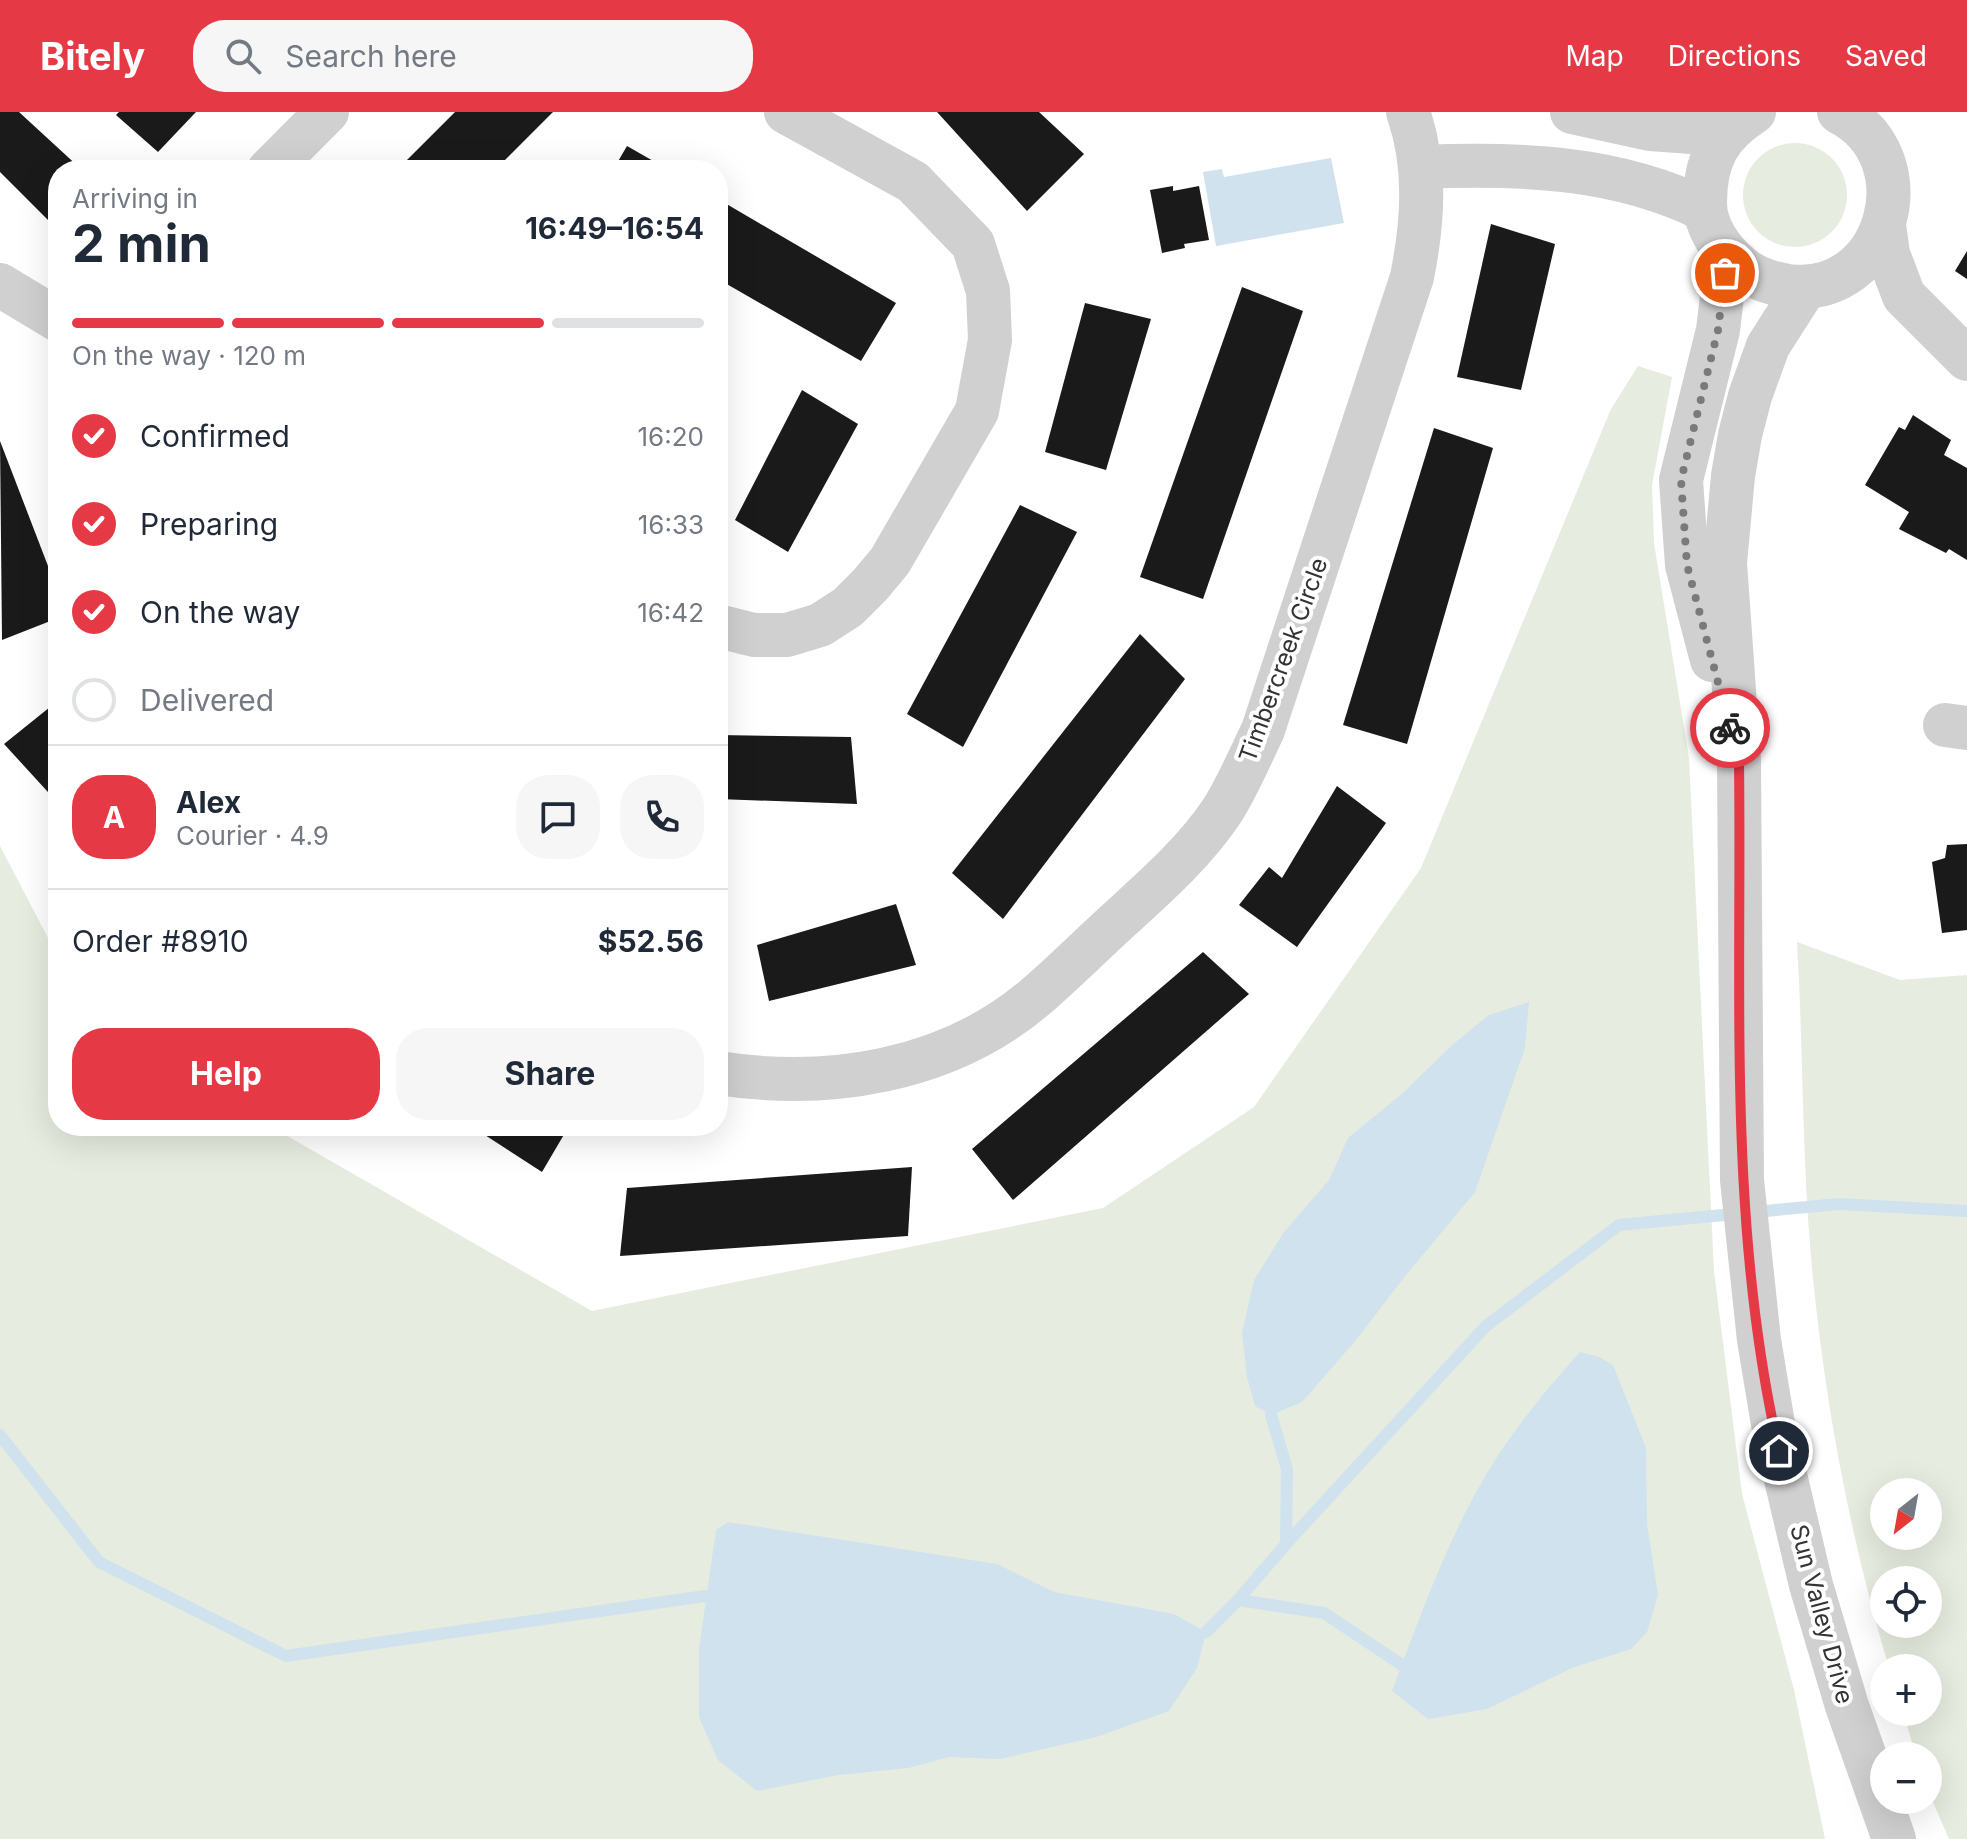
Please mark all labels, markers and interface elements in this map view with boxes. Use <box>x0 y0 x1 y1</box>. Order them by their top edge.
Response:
search box <box>193 20 753 92</box>
text: Bitely <box>40 33 145 79</box>
icon: search <box>221 34 265 78</box>
text: Search here <box>285 38 457 74</box>
text: Map <box>1565 39 1624 73</box>
text: Directions <box>1668 39 1801 73</box>
text: Saved <box>1845 39 1927 73</box>
text: Arriving in <box>72 183 198 214</box>
text: 16:49–16:54 <box>525 210 704 246</box>
text: 2 min <box>72 212 211 275</box>
pin <box>1691 239 1759 307</box>
icon: bag <box>1703 251 1747 295</box>
text: On the way · 120 m <box>72 340 306 371</box>
icon: check <box>72 414 116 458</box>
text: Confirmed <box>140 418 290 454</box>
text: 16:20 <box>638 421 704 452</box>
icon: check <box>72 502 116 546</box>
text: Preparing <box>140 506 278 542</box>
text: 16:33 <box>638 509 704 540</box>
street label: Timbercreek Circle <box>1233 554 1333 766</box>
icon: check <box>72 590 116 634</box>
text: On the way <box>140 594 300 630</box>
text: 16:42 <box>637 597 704 628</box>
text: Delivered <box>140 682 274 718</box>
courier <box>1690 688 1770 768</box>
icon: bike <box>1708 706 1752 750</box>
button: chat <box>516 775 600 859</box>
button: phone <box>620 775 704 859</box>
text: Alex <box>176 784 241 820</box>
text: A <box>103 799 125 835</box>
text: Courier · 4.9 <box>176 820 329 851</box>
text: Order #8910 <box>72 923 249 959</box>
text: $52.56 <box>598 923 704 959</box>
button: Help <box>72 1028 380 1120</box>
button: Share <box>396 1028 704 1120</box>
pin <box>1745 1417 1813 1485</box>
icon: home <box>1757 1429 1801 1473</box>
north arrow <box>1870 1478 1942 1550</box>
map controls <box>1870 1478 1942 1814</box>
street label: Sun Valley Drive <box>1784 1521 1860 1707</box>
button: locate <box>1870 1566 1942 1638</box>
button: + <box>1870 1654 1942 1726</box>
button: − <box>1870 1742 1942 1814</box>

